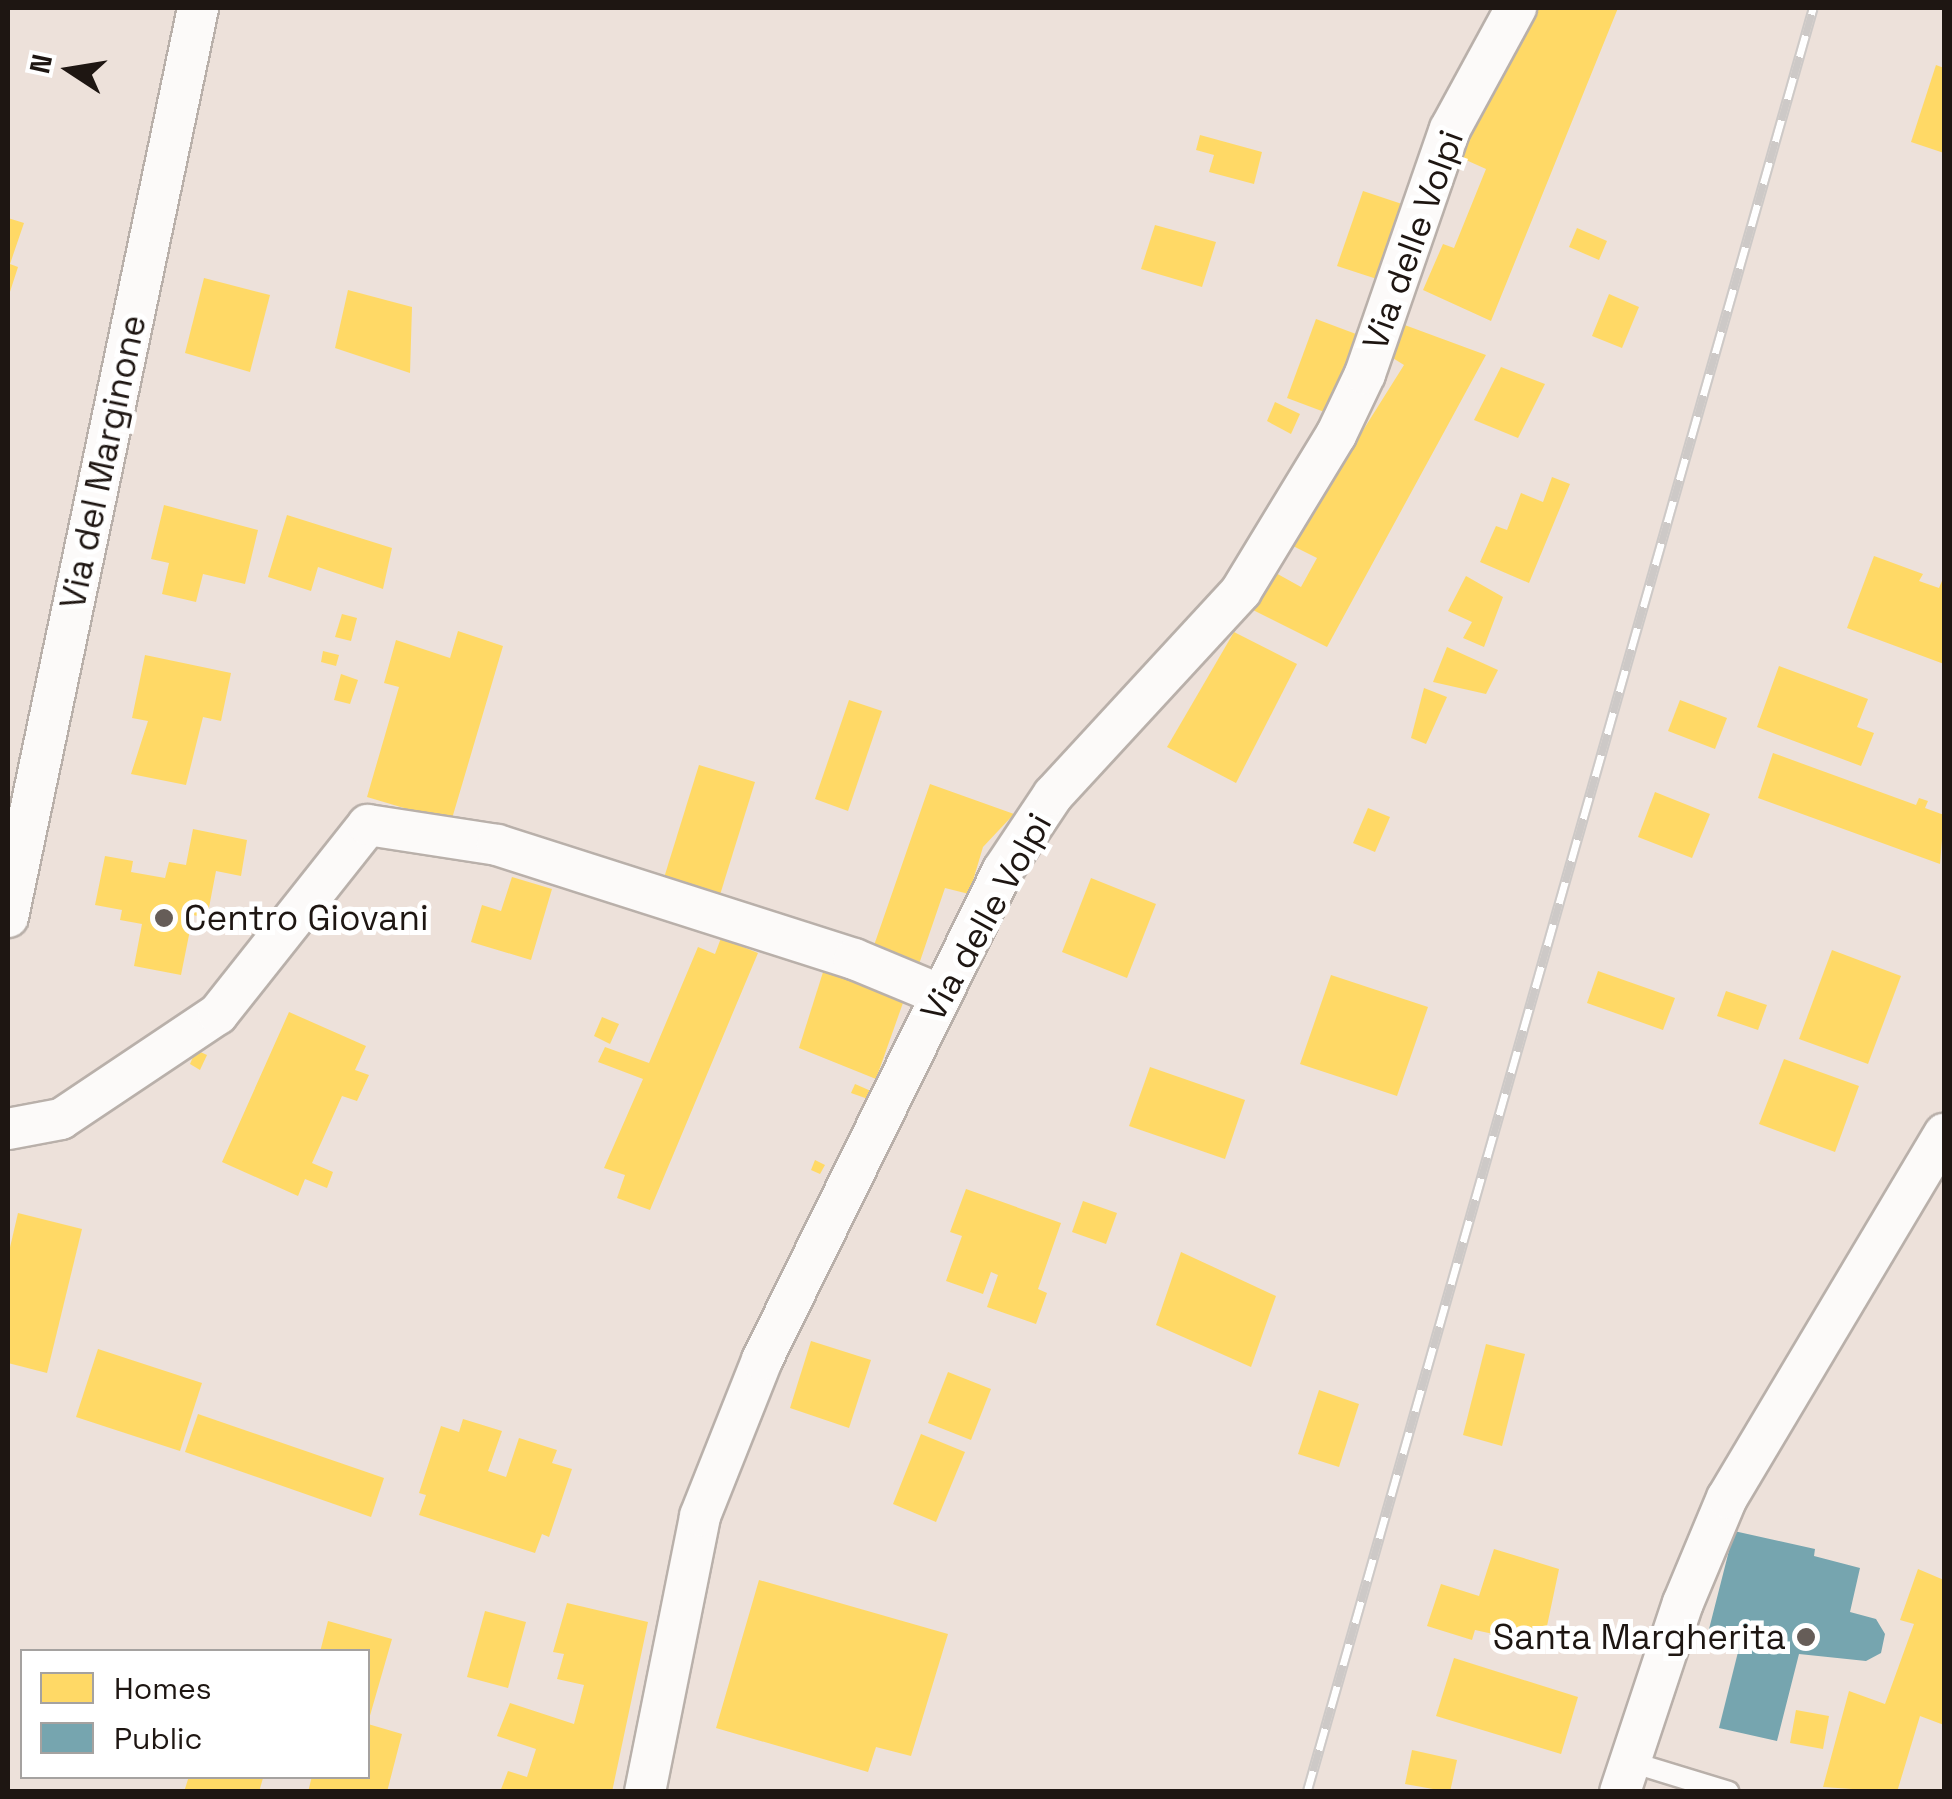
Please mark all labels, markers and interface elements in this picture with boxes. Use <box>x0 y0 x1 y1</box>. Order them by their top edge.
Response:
north arrow <box>20 20 120 120</box>
text: N <box>21 51 60 77</box>
street label: Via delle Volpi <box>1354 124 1472 356</box>
street label: Via del Marginone <box>51 311 155 613</box>
street label: Via delle Volpi <box>912 806 1060 1028</box>
place label: Centro Giovani <box>184 897 429 939</box>
marker: Centro Giovani <box>153 907 175 929</box>
place label: Santa Margherita <box>1493 1616 1786 1658</box>
marker: Santa Margherita <box>1795 1626 1817 1648</box>
legend <box>20 1649 370 1779</box>
text: Homes <box>114 1669 212 1708</box>
text: Public <box>114 1719 202 1758</box>

